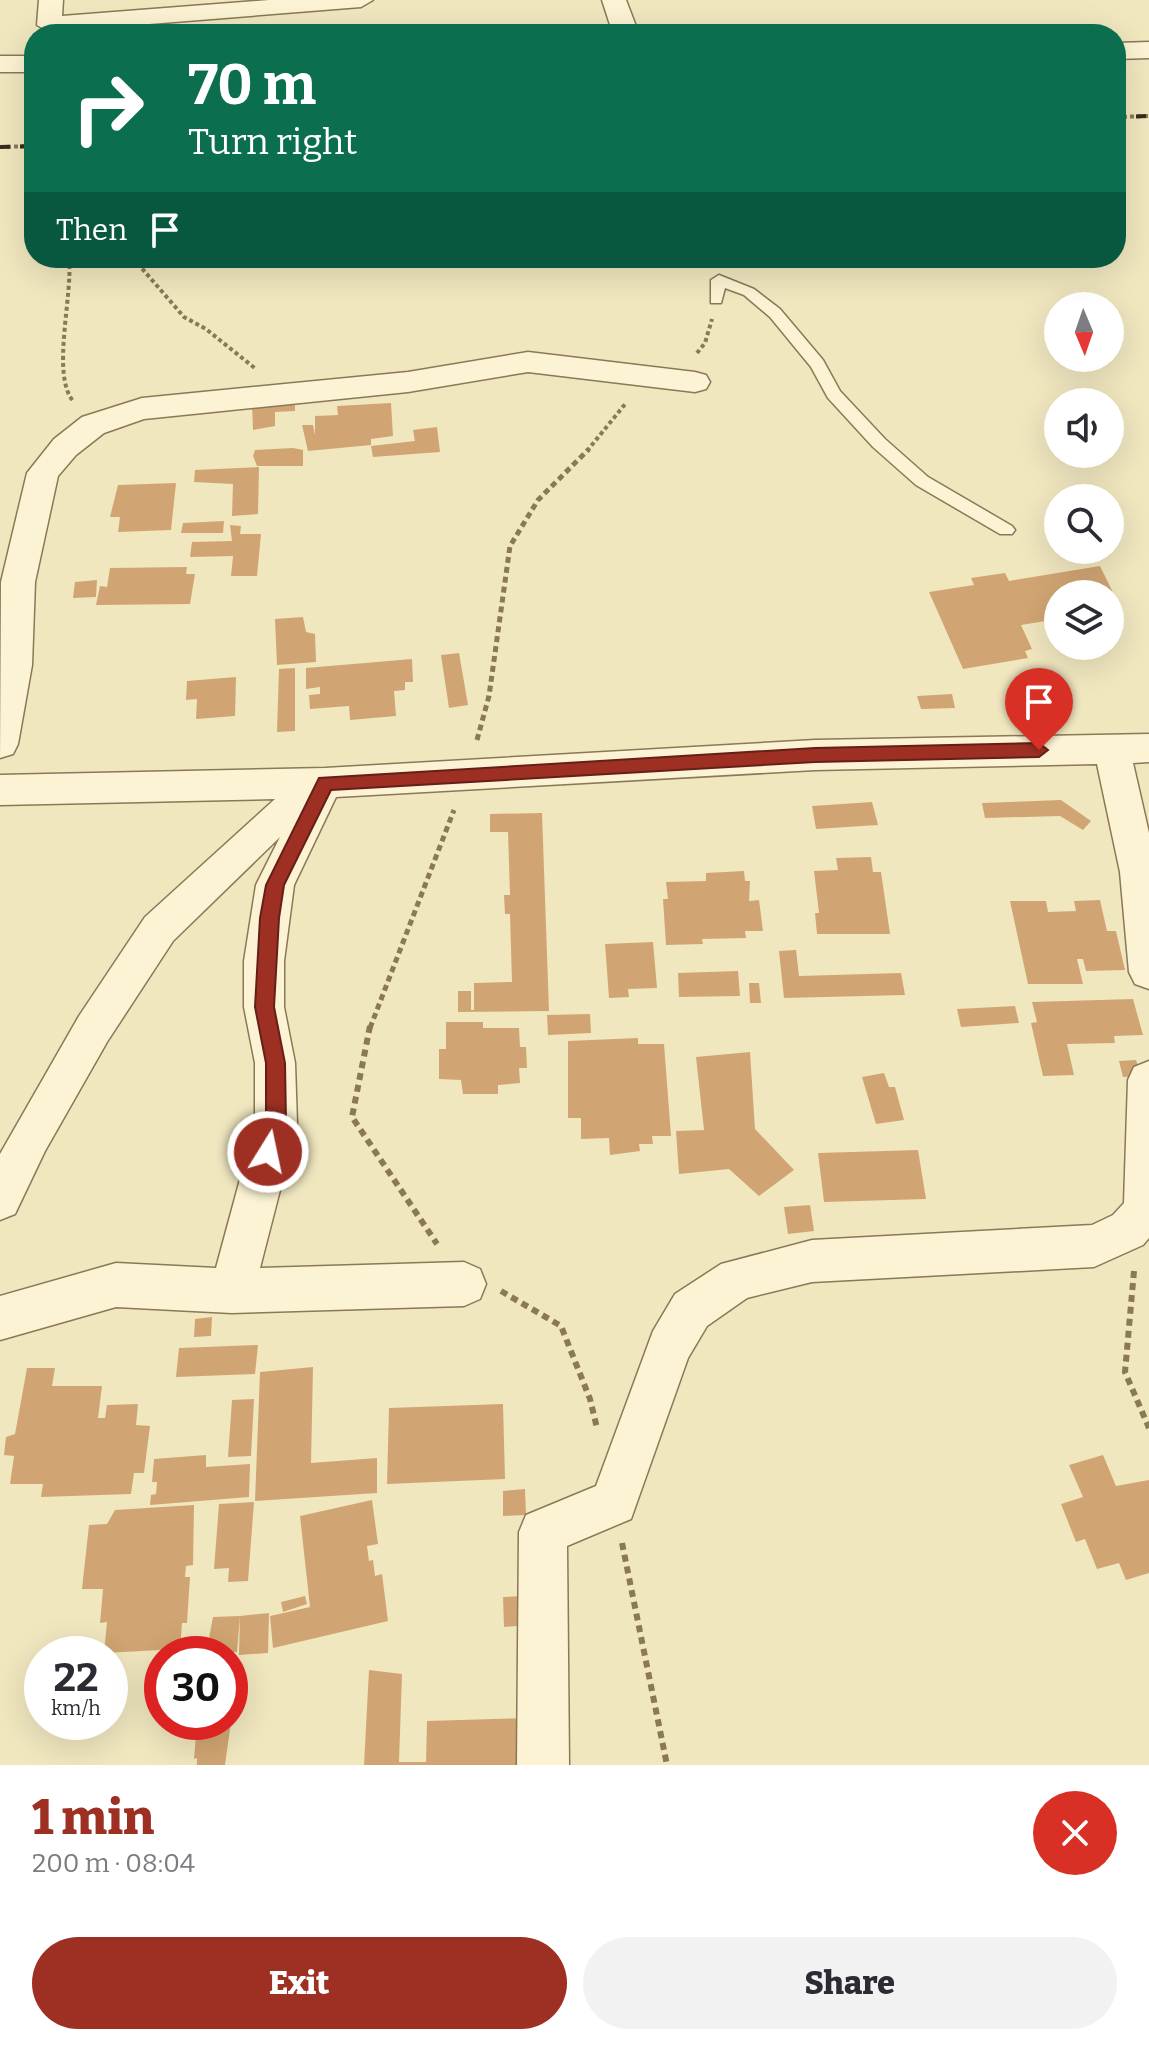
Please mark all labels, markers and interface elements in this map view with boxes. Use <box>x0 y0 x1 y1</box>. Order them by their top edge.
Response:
text: 70 m <box>188 52 316 119</box>
icon: right <box>56 56 160 160</box>
text: Turn right <box>188 120 357 164</box>
icon: arrive <box>143 208 187 252</box>
text: Then <box>56 212 127 248</box>
north arrow <box>1044 292 1124 372</box>
map controls <box>1044 292 1124 660</box>
button: sound <box>1044 388 1124 468</box>
button: search <box>1044 484 1124 564</box>
button: layers <box>1044 580 1124 660</box>
pin <box>1005 668 1073 750</box>
icon: arrive <box>1017 680 1061 724</box>
position arrow <box>226 1110 310 1194</box>
speed limit sign: 30 <box>144 1636 248 1740</box>
text: 22 <box>53 1654 99 1702</box>
text: km/h <box>51 1696 101 1720</box>
text: 1 min <box>32 1789 154 1847</box>
button: close <box>1033 1791 1117 1875</box>
text: 200 m · 08:04 <box>32 1848 195 1879</box>
button: Exit <box>32 1937 567 2029</box>
button: Share <box>583 1937 1117 2029</box>

